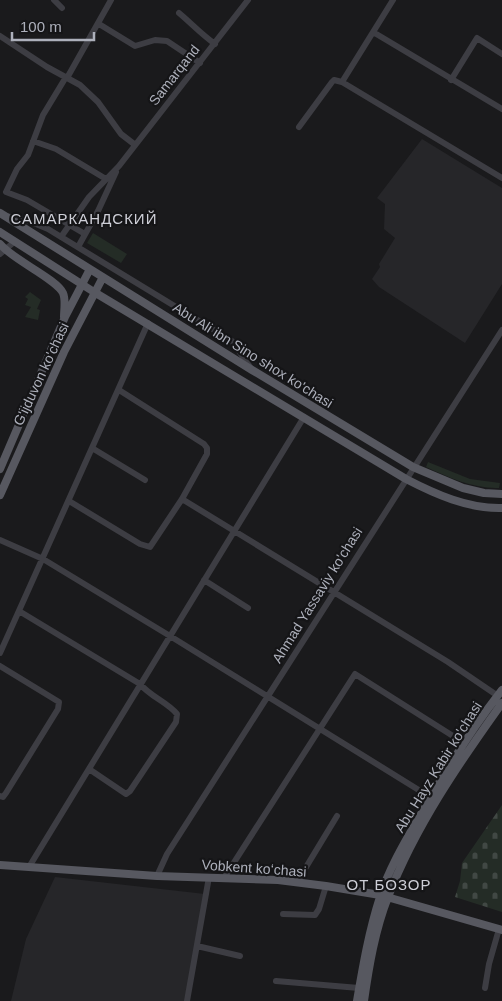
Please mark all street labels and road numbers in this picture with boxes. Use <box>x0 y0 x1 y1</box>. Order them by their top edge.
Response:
street label: Samarqand <box>145 42 203 108</box>
street label: Abu Ali ibn Sino shox ko'chasi <box>170 299 336 411</box>
street label: G'ijduvon ko'chasi <box>10 320 72 428</box>
street label: Ahmad Yassaviy ko'chasi <box>269 524 365 666</box>
street label: Abu Hayz Kabir ko'chasi <box>391 699 485 835</box>
street label: Vobkent koʻchasi <box>201 856 307 880</box>

